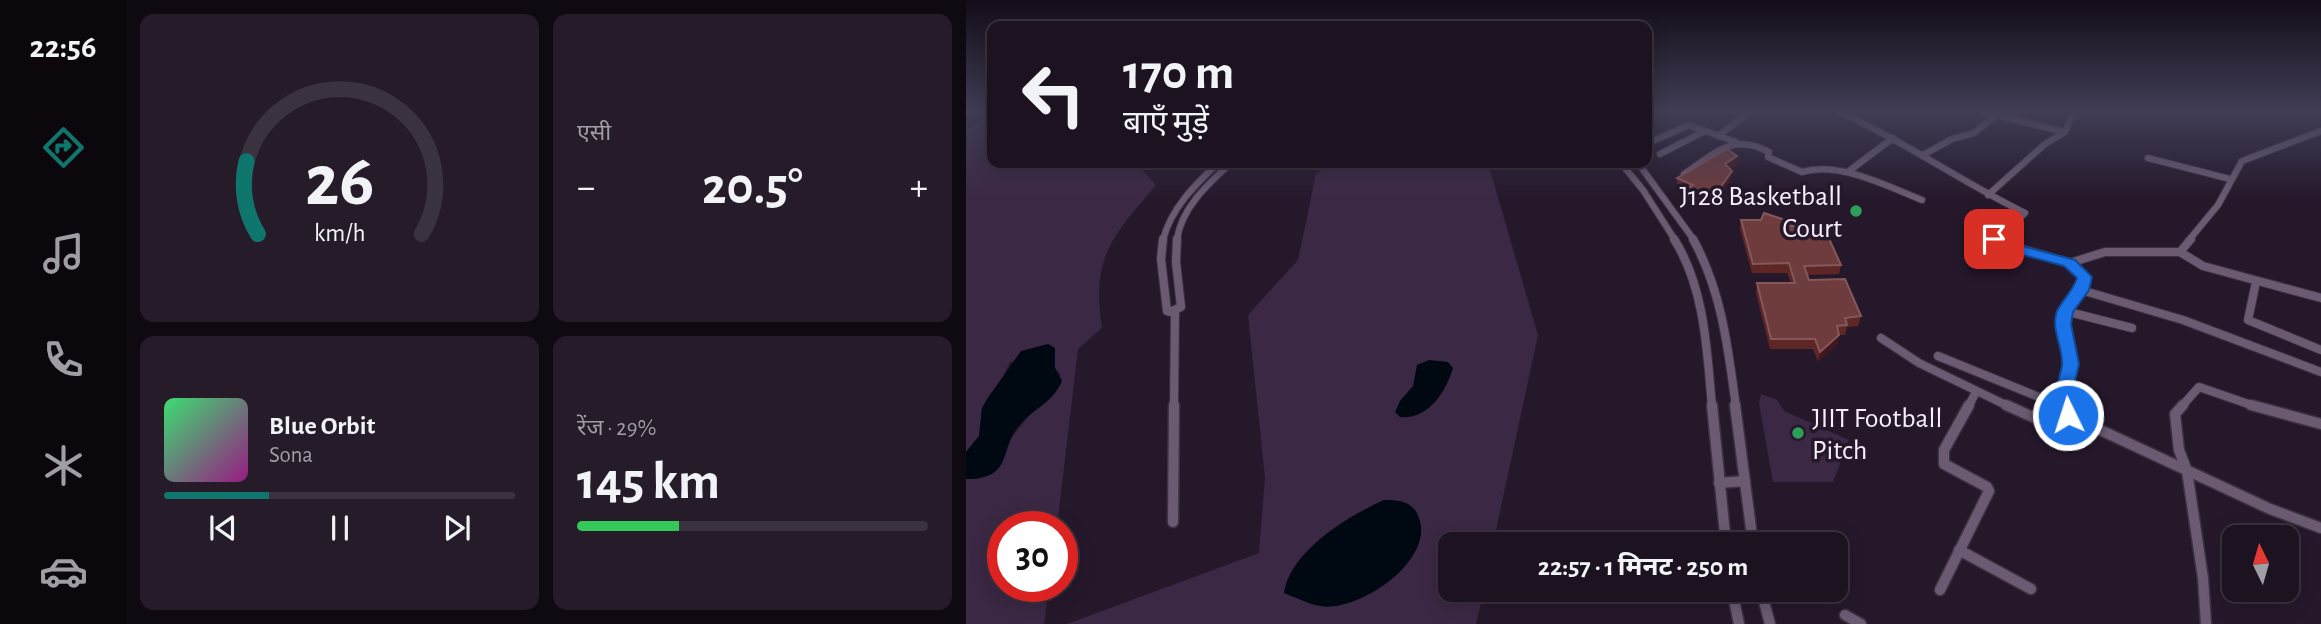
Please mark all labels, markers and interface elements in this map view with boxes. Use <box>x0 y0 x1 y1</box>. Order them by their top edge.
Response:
text: 22:56 <box>30 31 96 63</box>
icon: left <box>1008 49 1099 140</box>
text: 170 m <box>1123 49 1234 98</box>
text: बाएँ मुड़ें <box>1123 107 1209 139</box>
text: एसी <box>577 122 611 145</box>
icon: directions <box>39 123 88 172</box>
text: 26 <box>305 146 374 219</box>
text: 20.5° <box>702 161 803 213</box>
text: − <box>577 169 595 207</box>
text: + <box>910 169 928 207</box>
place label: J128 Basketball Court <box>1679 183 1842 243</box>
marker: J128 Basketball Court <box>1848 203 1864 219</box>
pin <box>1964 209 2024 269</box>
icon: arrive <box>1975 220 2013 258</box>
text: km/h <box>314 221 365 246</box>
icon: music <box>39 229 88 278</box>
icon: phone <box>39 335 88 384</box>
position arrow <box>2031 378 2105 452</box>
place label: JIIT Football Pitch <box>1812 405 1942 465</box>
text: Blue Orbit <box>269 413 375 439</box>
text: रेंज · 29% <box>577 417 657 440</box>
marker: JIIT Football Pitch <box>1790 425 1806 441</box>
icon: climate <box>39 441 88 490</box>
text: Sona <box>269 444 313 467</box>
text: 145 km <box>577 456 720 508</box>
icon: previous <box>204 509 242 547</box>
icon: pause <box>321 509 359 547</box>
icon: next <box>438 509 476 547</box>
speed limit sign: 30 <box>987 511 1078 602</box>
north arrow <box>2222 525 2300 602</box>
map controls <box>2222 525 2299 602</box>
icon: car <box>39 547 88 596</box>
text: 22:57 · 1 मिनट · 250 m <box>1538 554 1748 580</box>

